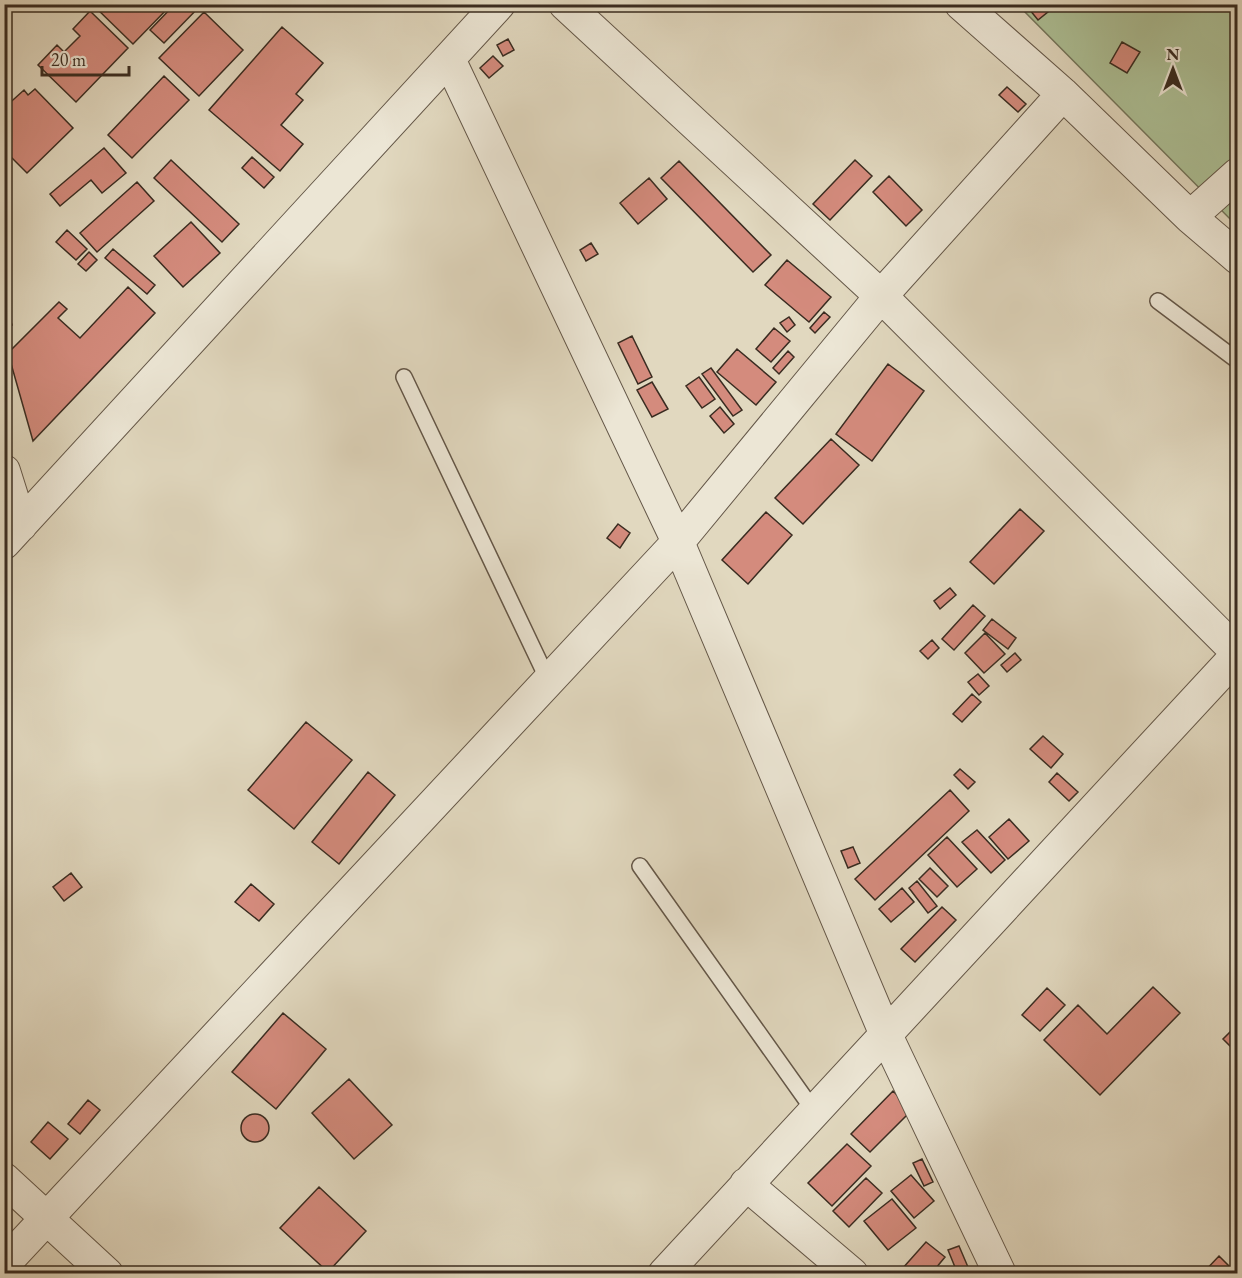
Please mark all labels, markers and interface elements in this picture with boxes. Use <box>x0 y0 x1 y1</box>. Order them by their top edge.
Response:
scale bar <box>42 39 129 77</box>
north arrow <box>1143 39 1203 99</box>
text: N <box>1167 44 1180 65</box>
text: 20 m <box>51 48 86 71</box>

